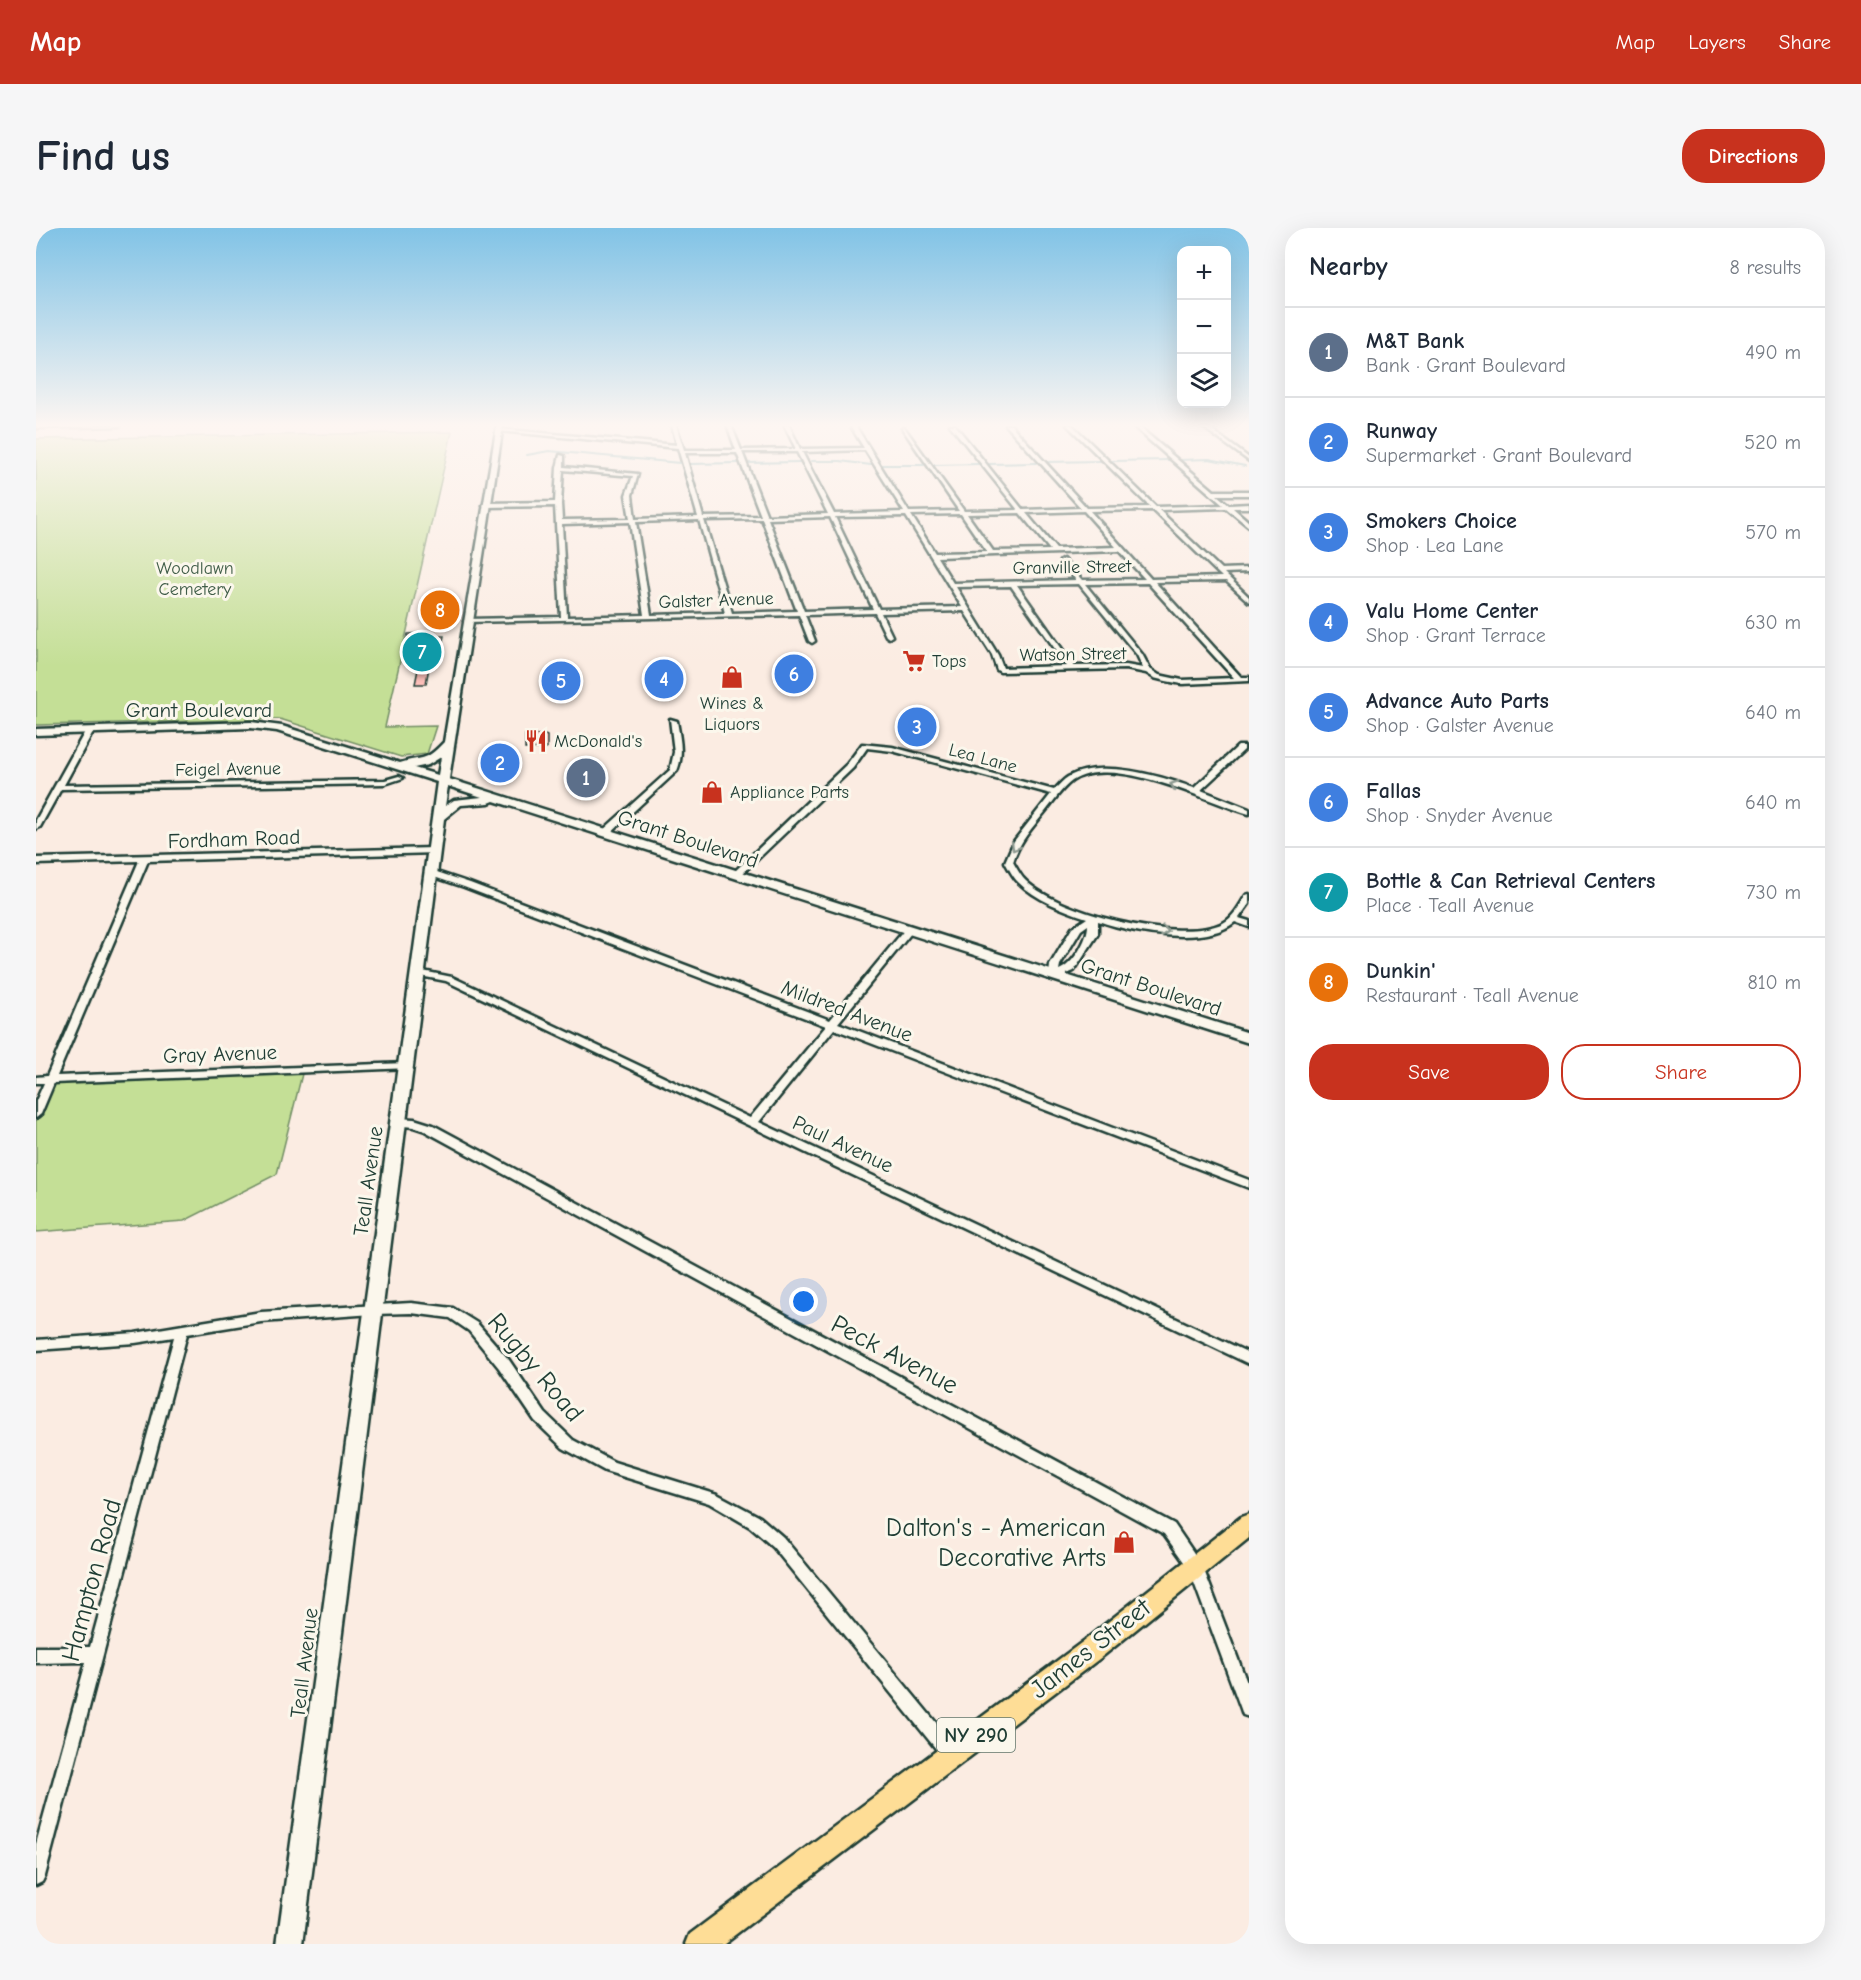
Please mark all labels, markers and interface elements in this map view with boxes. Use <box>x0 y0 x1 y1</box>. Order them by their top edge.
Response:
text: Map <box>30 26 81 58</box>
text: Map <box>1616 30 1655 54</box>
text: Layers <box>1688 30 1746 54</box>
text: Share <box>1779 30 1831 54</box>
button: Directions <box>1682 129 1825 183</box>
text: Find us <box>36 132 170 181</box>
map controls <box>1177 246 1231 408</box>
button: + <box>1177 246 1231 300</box>
text: Nearby <box>1309 252 1388 282</box>
text: 8 results <box>1729 256 1801 279</box>
button: − <box>1177 300 1231 354</box>
text: M&T Bank <box>1366 328 1464 354</box>
text: 1 <box>1325 341 1332 364</box>
text: 490 m <box>1745 341 1801 364</box>
button: layers <box>1177 354 1231 408</box>
text: Bank · Grant Boulevard <box>1366 354 1566 377</box>
text: Runway <box>1366 418 1437 444</box>
text: 2 <box>1324 431 1333 454</box>
text: 520 m <box>1744 431 1801 454</box>
text: Supermarket · Grant Boulevard <box>1366 444 1632 467</box>
text: Smokers Choice <box>1366 508 1517 534</box>
text: 3 <box>1324 521 1333 544</box>
text: 570 m <box>1745 521 1801 544</box>
text: Shop · Lea Lane <box>1366 534 1504 557</box>
street label: Granville Street <box>1013 556 1132 579</box>
park label: Woodlawn Cemetery <box>156 558 234 600</box>
pin: 8 <box>420 588 460 632</box>
street label: Galster Avenue <box>658 588 774 613</box>
text: Valu Home Center <box>1366 598 1538 624</box>
text: 4 <box>1324 611 1333 634</box>
text: 630 m <box>1745 611 1801 634</box>
text: Shop · Grant Terrace <box>1366 624 1546 647</box>
pin: 7 <box>402 630 442 674</box>
street label: Watson Street <box>1019 643 1127 666</box>
supermarket icon: Tops <box>901 648 927 674</box>
place label: Tops <box>932 651 966 672</box>
pin: 6 <box>774 652 813 696</box>
pin: 4 <box>644 656 684 702</box>
pin: 5 <box>542 658 580 704</box>
shop icon: Wines & Liquors <box>719 664 745 690</box>
text: Advance Auto Parts <box>1366 688 1549 714</box>
place label: Wines & Liquors <box>700 693 764 735</box>
street label: Grant Boulevard <box>126 698 272 722</box>
text: 5 <box>1323 701 1334 724</box>
text: 640 m <box>1745 701 1801 724</box>
pin: 3 <box>898 704 936 750</box>
text: Shop · Galster Avenue <box>1366 714 1554 737</box>
restaurant icon: McDonald's <box>523 728 549 754</box>
place label: McDonald's <box>554 731 642 752</box>
street label: Lea Lane <box>946 739 1019 778</box>
pin: 2 <box>480 740 520 786</box>
pin: 1 <box>566 756 606 800</box>
street label: Feigel Avenue <box>175 758 281 781</box>
text: Fallas <box>1366 778 1421 804</box>
shop icon: Appliance Parts <box>699 779 725 805</box>
one-way arrow <box>1169 780 1180 793</box>
place label: Appliance Parts <box>730 782 849 803</box>
text: 6 <box>1323 791 1334 814</box>
text: 640 m <box>1745 791 1801 814</box>
text: Shop · Snyder Avenue <box>1366 804 1553 827</box>
street label: Grant Boulevard <box>615 805 761 873</box>
street label: Fordham Road <box>167 825 301 853</box>
one-way arrow <box>1011 841 1022 851</box>
text: Bottle & Can Retrieval Centers <box>1366 868 1655 894</box>
text: 7 <box>1324 881 1333 904</box>
text: 730 m <box>1746 881 1801 904</box>
text: Place · Teall Avenue <box>1366 894 1534 917</box>
one-way arrow <box>1160 924 1170 937</box>
street label: Grant Boulevard <box>1078 953 1224 1021</box>
text: Dunkin' <box>1366 958 1436 984</box>
text: 8 <box>1323 971 1334 994</box>
text: 810 m <box>1747 971 1801 994</box>
street label: Mildred Avenue <box>778 975 916 1047</box>
text: Restaurant · Teall Avenue <box>1366 984 1579 1007</box>
street label: Gray Avenue <box>163 1040 277 1068</box>
button: Save <box>1309 1044 1549 1100</box>
button: Share <box>1561 1044 1801 1100</box>
street label: Paul Avenue <box>789 1110 897 1178</box>
street label: Teall Avenue <box>348 1124 388 1238</box>
your location <box>789 1287 818 1316</box>
street label: Rugby Road <box>481 1307 589 1428</box>
street label: Peck Avenue <box>826 1309 963 1401</box>
street label: Hampton Road <box>56 1496 128 1665</box>
place label: Dalton's - American Decorative Arts <box>886 1513 1106 1573</box>
shop icon: Dalton's - American Decorative Arts <box>1111 1529 1137 1555</box>
street label: James Street <box>1024 1592 1158 1705</box>
street label: Teall Avenue <box>285 1607 323 1719</box>
road number: NY 290 <box>937 1718 1015 1752</box>

